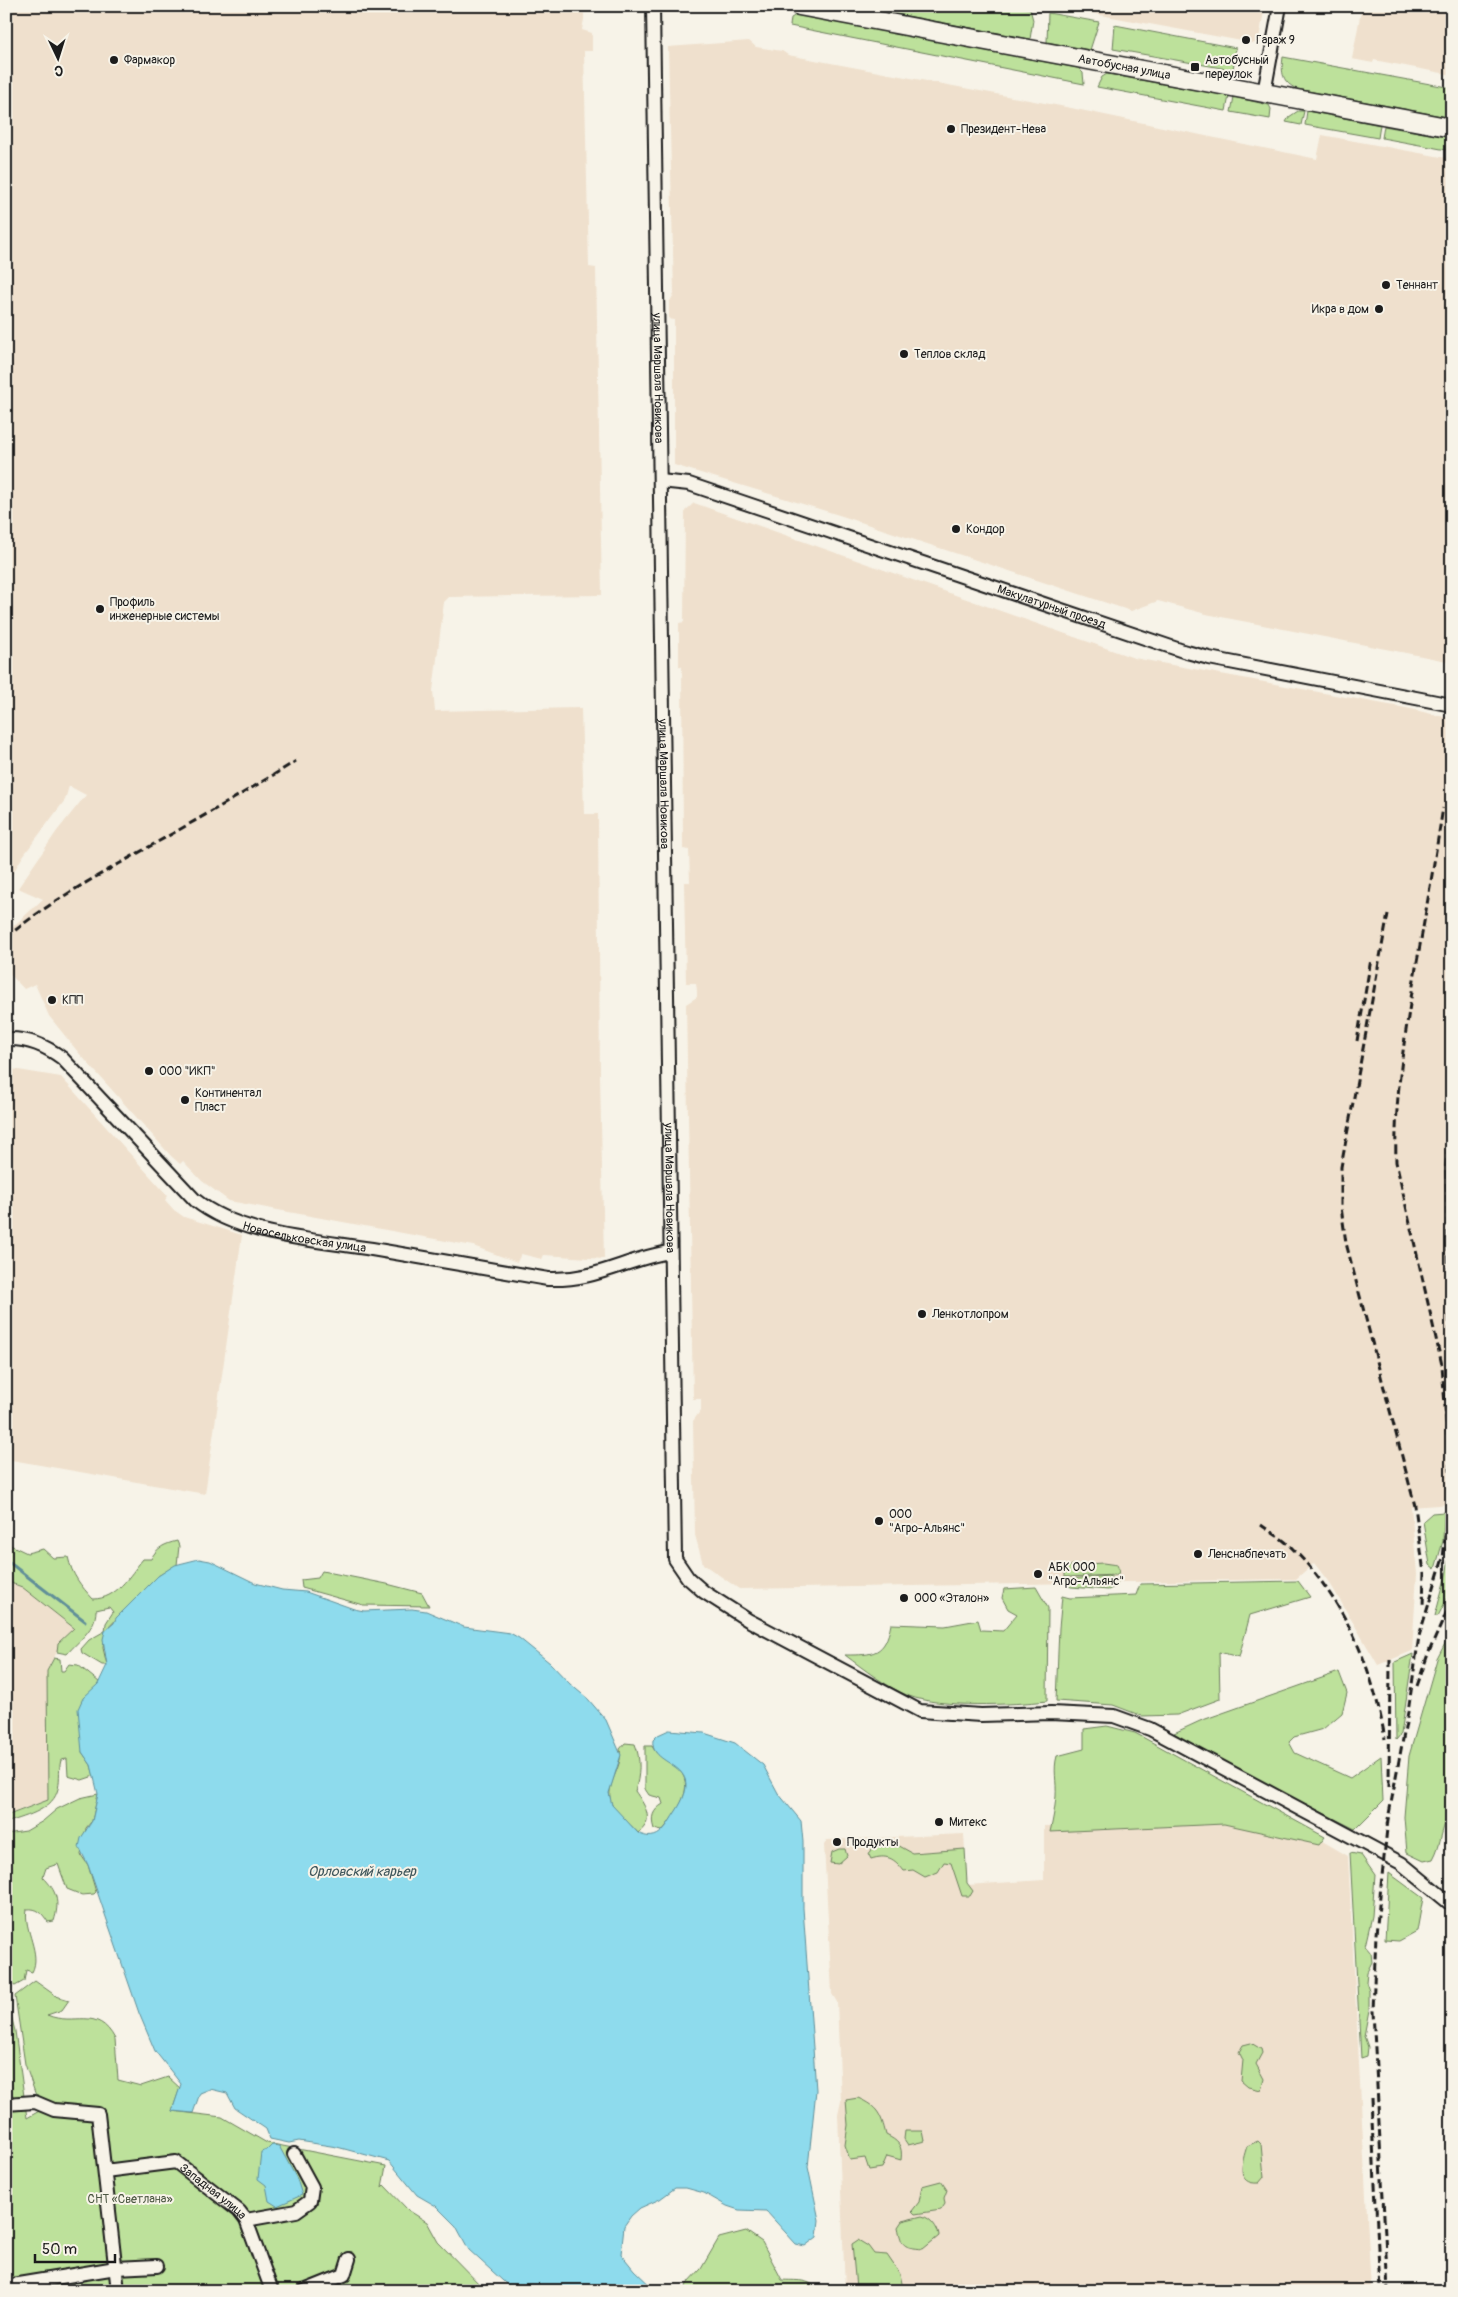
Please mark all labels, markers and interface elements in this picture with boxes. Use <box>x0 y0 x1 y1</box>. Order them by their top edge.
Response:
north arrow <box>32 32 82 82</box>
place label: Гараж 9 <box>1256 33 1295 48</box>
marker: Гараж 9 <box>1240 34 1252 46</box>
street label: Автобусная улица <box>1077 51 1172 83</box>
place label: Фармакор <box>124 53 175 68</box>
place label: Автобусный переулок <box>1205 53 1269 82</box>
marker: Фармакор <box>108 54 120 66</box>
marker: Автобусный переулок <box>1189 61 1201 73</box>
text: С <box>54 62 64 79</box>
place label: Президент-Нева <box>961 122 1047 137</box>
marker: Президент-Нева <box>945 123 957 135</box>
place label: Теннант <box>1396 278 1438 293</box>
marker: Теннант <box>1380 279 1392 291</box>
place label: Икра в дом <box>1312 302 1369 317</box>
marker: Икра в дом <box>1373 303 1385 315</box>
street label: улица Маршала Новикова <box>650 312 667 444</box>
place label: Теплов склад <box>914 347 986 362</box>
marker: Теплов склад <box>898 348 910 360</box>
place label: Кондор <box>966 522 1005 537</box>
marker: Кондор <box>950 523 962 535</box>
street label: Макулатурный проезд <box>996 581 1109 632</box>
place label: Профиль инженерные системы <box>110 595 220 624</box>
marker: Профиль инженерные системы <box>94 603 106 615</box>
street label: улица Маршала Новикова <box>656 718 672 850</box>
place label: КПП <box>62 993 83 1008</box>
marker: КПП <box>46 994 58 1006</box>
place label: ООО "ИКП" <box>159 1064 216 1079</box>
marker: ООО "ИКП" <box>143 1065 155 1077</box>
place label: Континентал Пласт <box>195 1086 261 1115</box>
marker: Континентал Пласт <box>179 1094 191 1106</box>
street label: улица Маршала Новикова <box>661 1122 678 1254</box>
street label: Новосельковская улица <box>241 1218 368 1256</box>
place label: Ленкотлопром <box>931 1307 1009 1322</box>
marker: Ленкотлопром <box>916 1308 928 1320</box>
place label: ООО "Агро-Альянс" <box>889 1507 965 1536</box>
marker: ООО "Агро-Альянс" <box>873 1515 885 1527</box>
place label: Ленснабпечать <box>1207 1547 1287 1562</box>
marker: Ленснабпечать <box>1192 1548 1204 1560</box>
place label: АБК ООО "Агро-Альянс" <box>1048 1560 1124 1589</box>
marker: АБК ООО "Агро-Альянс" <box>1032 1568 1044 1580</box>
place label: ООО «Эталон» <box>914 1591 989 1606</box>
marker: ООО «Эталон» <box>898 1592 910 1604</box>
place label: Митекс <box>949 1815 987 1830</box>
marker: Митекс <box>933 1816 945 1828</box>
place label: Продукты <box>847 1835 899 1850</box>
marker: Продукты <box>831 1836 843 1848</box>
water label: Орловский карьер <box>308 1863 417 1880</box>
street label: Западная улица <box>177 2160 250 2223</box>
park label: СНТ «Светлана» <box>87 2192 173 2207</box>
scale bar <box>35 2232 115 2264</box>
text: 50 m <box>42 2240 77 2259</box>

